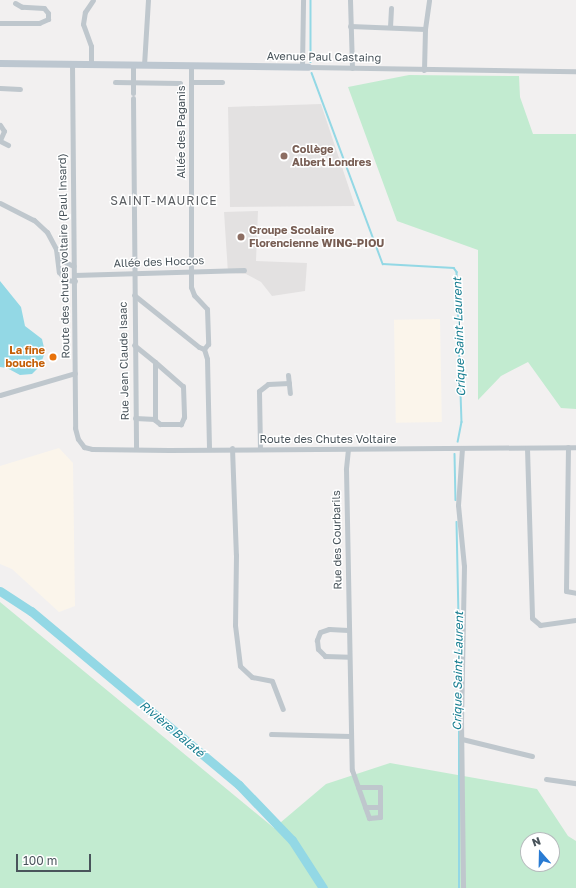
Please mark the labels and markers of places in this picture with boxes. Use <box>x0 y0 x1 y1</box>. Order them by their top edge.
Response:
place label: Collège Albert Londres <box>292 143 371 169</box>
marker: Collège Albert Londres <box>279 151 289 161</box>
place label: Groupe Scolaire Florencienne WING-PIOU <box>249 224 384 250</box>
marker: Groupe Scolaire Florencienne WING-PIOU <box>236 232 246 242</box>
place label: La fine bouche <box>6 344 45 370</box>
marker: La fine bouche <box>48 352 58 362</box>

